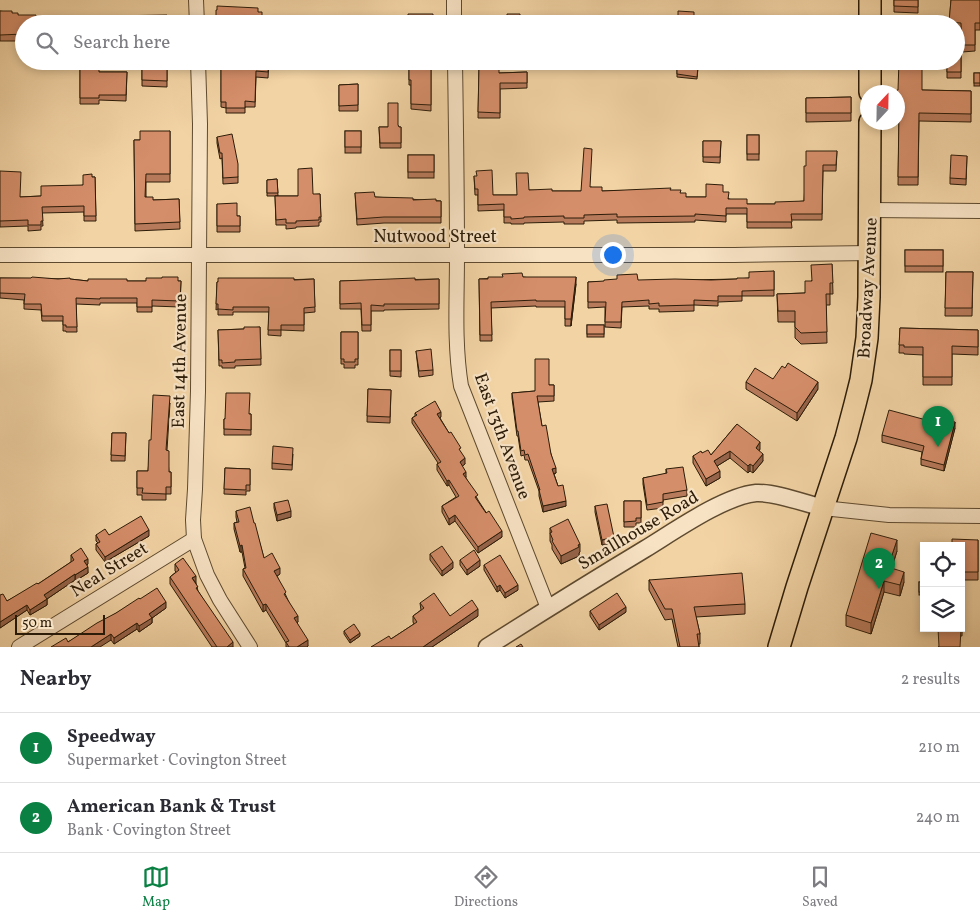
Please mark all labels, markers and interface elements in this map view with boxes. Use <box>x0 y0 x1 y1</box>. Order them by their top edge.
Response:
search box <box>15 15 965 70</box>
icon: search <box>33 29 61 57</box>
text: Search here <box>73 30 170 56</box>
north arrow <box>860 85 905 130</box>
street label: Broadway Avenue <box>852 217 885 359</box>
street label: Nutwood Street <box>373 225 497 250</box>
your location <box>600 242 626 268</box>
street label: East 14th Avenue <box>167 293 194 429</box>
street label: East 13th Avenue <box>467 370 536 503</box>
pin: 1 <box>922 406 954 447</box>
street label: Smallhouse Road <box>574 485 704 577</box>
street label: Neal Street <box>66 537 153 604</box>
map controls <box>920 542 965 632</box>
button: locate <box>920 542 965 587</box>
pin: 2 <box>863 548 895 589</box>
button: layers <box>920 587 965 632</box>
scale bar <box>15 612 105 635</box>
text: 50 m <box>22 614 52 633</box>
text: Nearby <box>20 665 91 694</box>
text: 2 results <box>901 669 960 691</box>
text: Speedway <box>67 724 156 750</box>
text: 1 <box>33 737 39 759</box>
text: 210 m <box>918 737 960 759</box>
text: Supermarket · Covington Street <box>67 750 287 772</box>
text: American Bank & Trust <box>67 794 276 820</box>
text: 2 <box>32 807 40 829</box>
text: 240 m <box>916 807 960 829</box>
text: Bank · Covington Street <box>67 820 231 842</box>
tab: Map <box>142 863 170 912</box>
tab: Directions <box>454 863 518 912</box>
tab: Saved <box>802 863 838 912</box>

